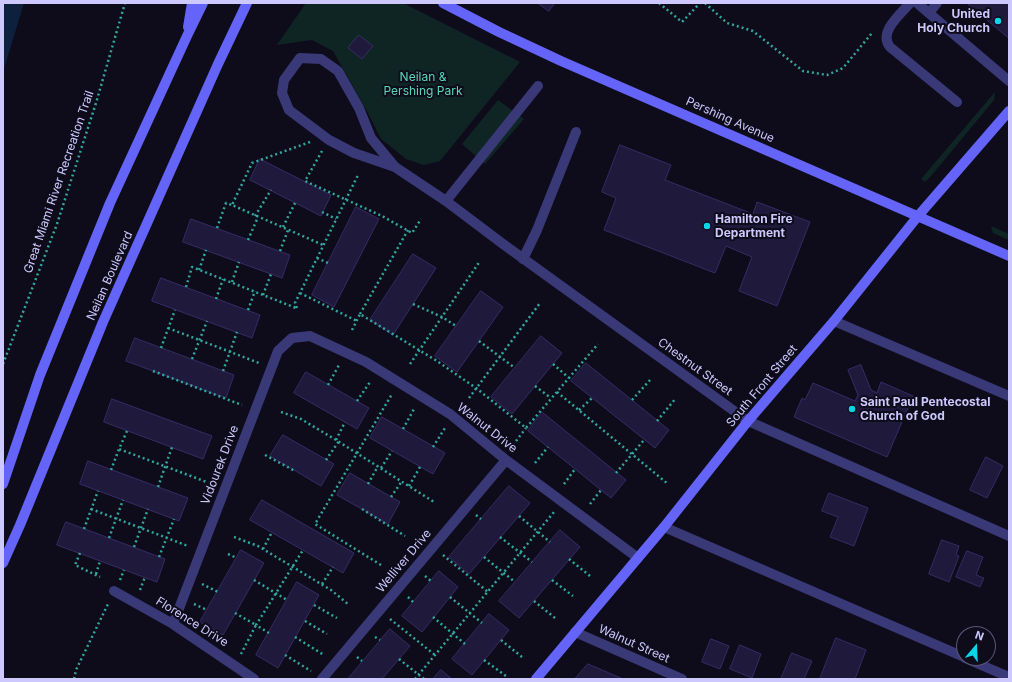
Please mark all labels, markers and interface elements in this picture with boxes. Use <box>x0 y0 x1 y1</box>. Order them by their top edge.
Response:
place label: United Holy Church <box>917 7 990 35</box>
marker: United Holy Church <box>993 16 1003 26</box>
park label: Neilan & Pershing Park <box>384 70 462 98</box>
street label: Great Miami River Recreation Trail <box>21 89 97 275</box>
street label: Pershing Avenue <box>683 94 777 146</box>
place label: Hamilton Fire Department <box>715 212 793 240</box>
marker: Hamilton Fire Department <box>702 221 712 231</box>
street label: Neilan Boulevard <box>84 229 136 323</box>
street label: Chestnut Street <box>655 335 735 399</box>
street label: South Front Street <box>723 342 801 430</box>
place label: Saint Paul Pentecostal Church of God <box>860 395 990 423</box>
street label: Walnut Drive <box>454 400 520 456</box>
marker: Saint Paul Pentecostal Church of God <box>847 404 857 414</box>
street label: Vidourek Drive <box>198 423 242 507</box>
street label: Welliver Drive <box>373 526 435 596</box>
street label: Florence Drive <box>153 594 231 650</box>
street label: Walnut Street <box>596 622 672 666</box>
north arrow <box>956 626 996 666</box>
text: N <box>973 628 986 644</box>

